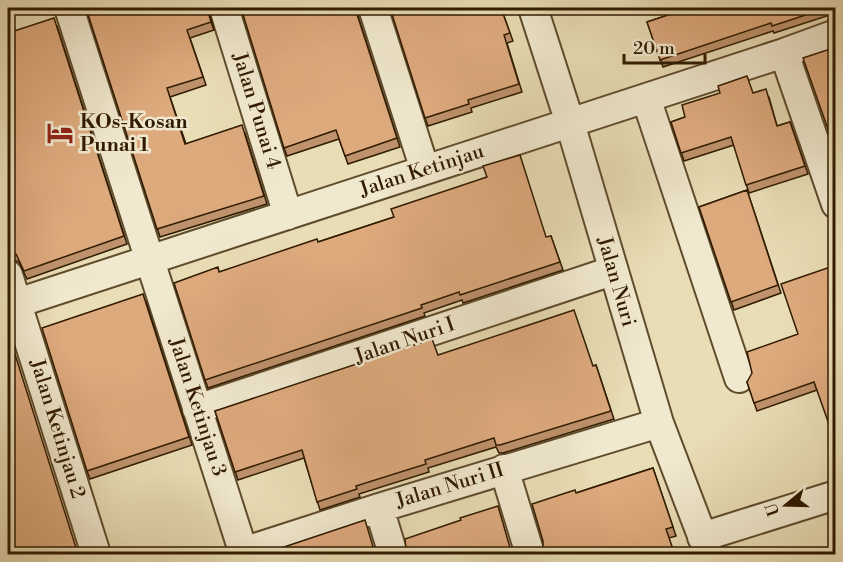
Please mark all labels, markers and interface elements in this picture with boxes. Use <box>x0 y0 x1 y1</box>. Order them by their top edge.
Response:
scale bar <box>624 27 705 65</box>
text: 20 m <box>633 37 675 60</box>
street label: Jalan Punai 4 <box>226 49 286 172</box>
place label: KOs-Kosan Punai 1 <box>80 110 188 158</box>
hotel icon: KOs-Kosan Punai 1 <box>45 118 75 148</box>
street label: Jalan Ketinjau <box>356 139 488 203</box>
street label: Jalan Nuri <box>591 233 641 330</box>
street label: Jalan Nuri I <box>351 312 459 370</box>
street label: Jalan Ketinjau 3 <box>163 334 231 479</box>
street label: Jalan Ketinjau 2 <box>24 355 90 502</box>
street label: Jalan Nuri II <box>392 458 507 515</box>
north arrow <box>756 475 816 535</box>
text: U <box>761 500 784 519</box>

